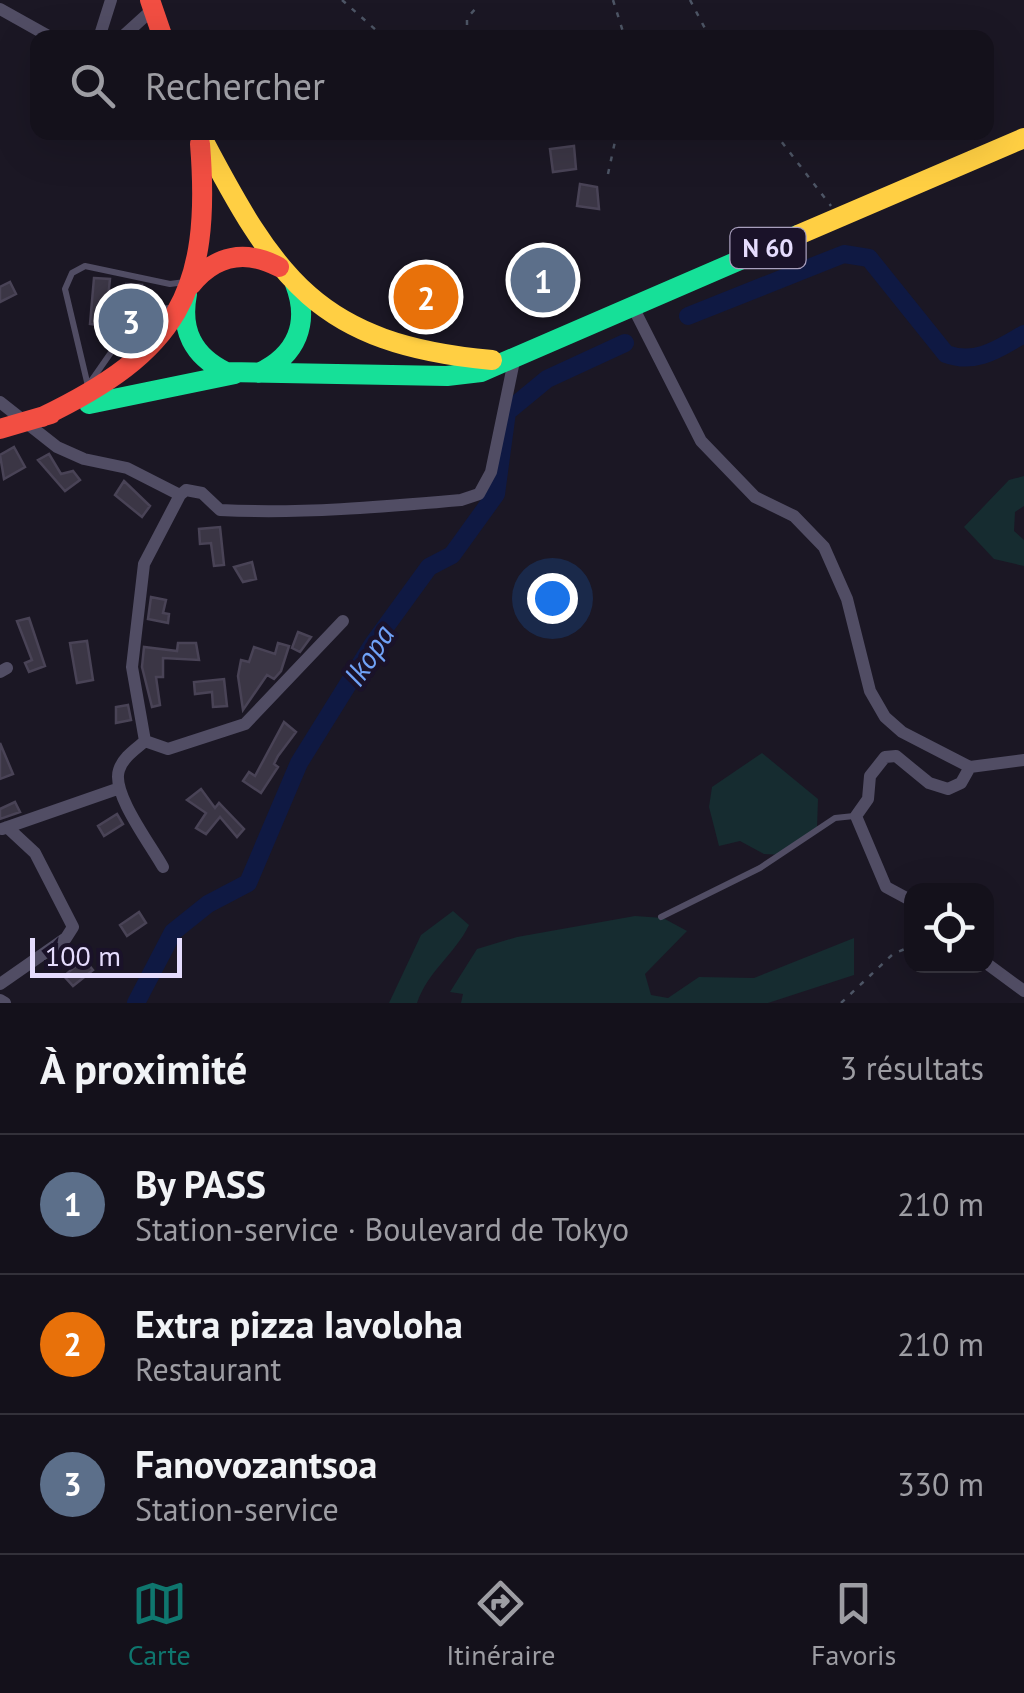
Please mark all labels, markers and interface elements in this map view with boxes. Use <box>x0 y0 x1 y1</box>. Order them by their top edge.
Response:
search box <box>30 30 994 140</box>
icon: search <box>65 58 120 113</box>
text: Rechercher <box>145 61 325 110</box>
road number: N 60 <box>730 228 806 268</box>
pin: 1 <box>510 242 576 318</box>
pin: 2 <box>394 260 458 334</box>
pin: 3 <box>98 284 164 358</box>
your location <box>527 573 578 624</box>
water label: Ikopa <box>334 616 402 693</box>
map controls <box>904 883 994 973</box>
button: locate <box>904 883 994 973</box>
scale bar <box>30 933 182 978</box>
text: 100 m <box>45 937 121 974</box>
text: À proximité <box>40 1041 247 1096</box>
text: 3 résultats <box>840 1047 984 1089</box>
text: By PASS <box>135 1159 266 1208</box>
text: 1 <box>63 1183 82 1225</box>
text: 210 m <box>897 1183 984 1225</box>
text: Station-service · Boulevard de Tokyo <box>135 1208 629 1250</box>
text: Extra pizza Iavoloha <box>135 1299 463 1348</box>
text: 2 <box>63 1323 82 1365</box>
text: 210 m <box>897 1323 984 1365</box>
text: Restaurant <box>135 1348 281 1390</box>
text: Fanovozantsoa <box>135 1439 377 1488</box>
text: 3 <box>63 1463 82 1505</box>
text: 330 m <box>897 1463 984 1505</box>
text: Station-service <box>135 1488 339 1530</box>
tab: Carte <box>128 1576 191 1673</box>
tab: Itinéraire <box>446 1576 556 1673</box>
tab: Favoris <box>811 1576 896 1673</box>

